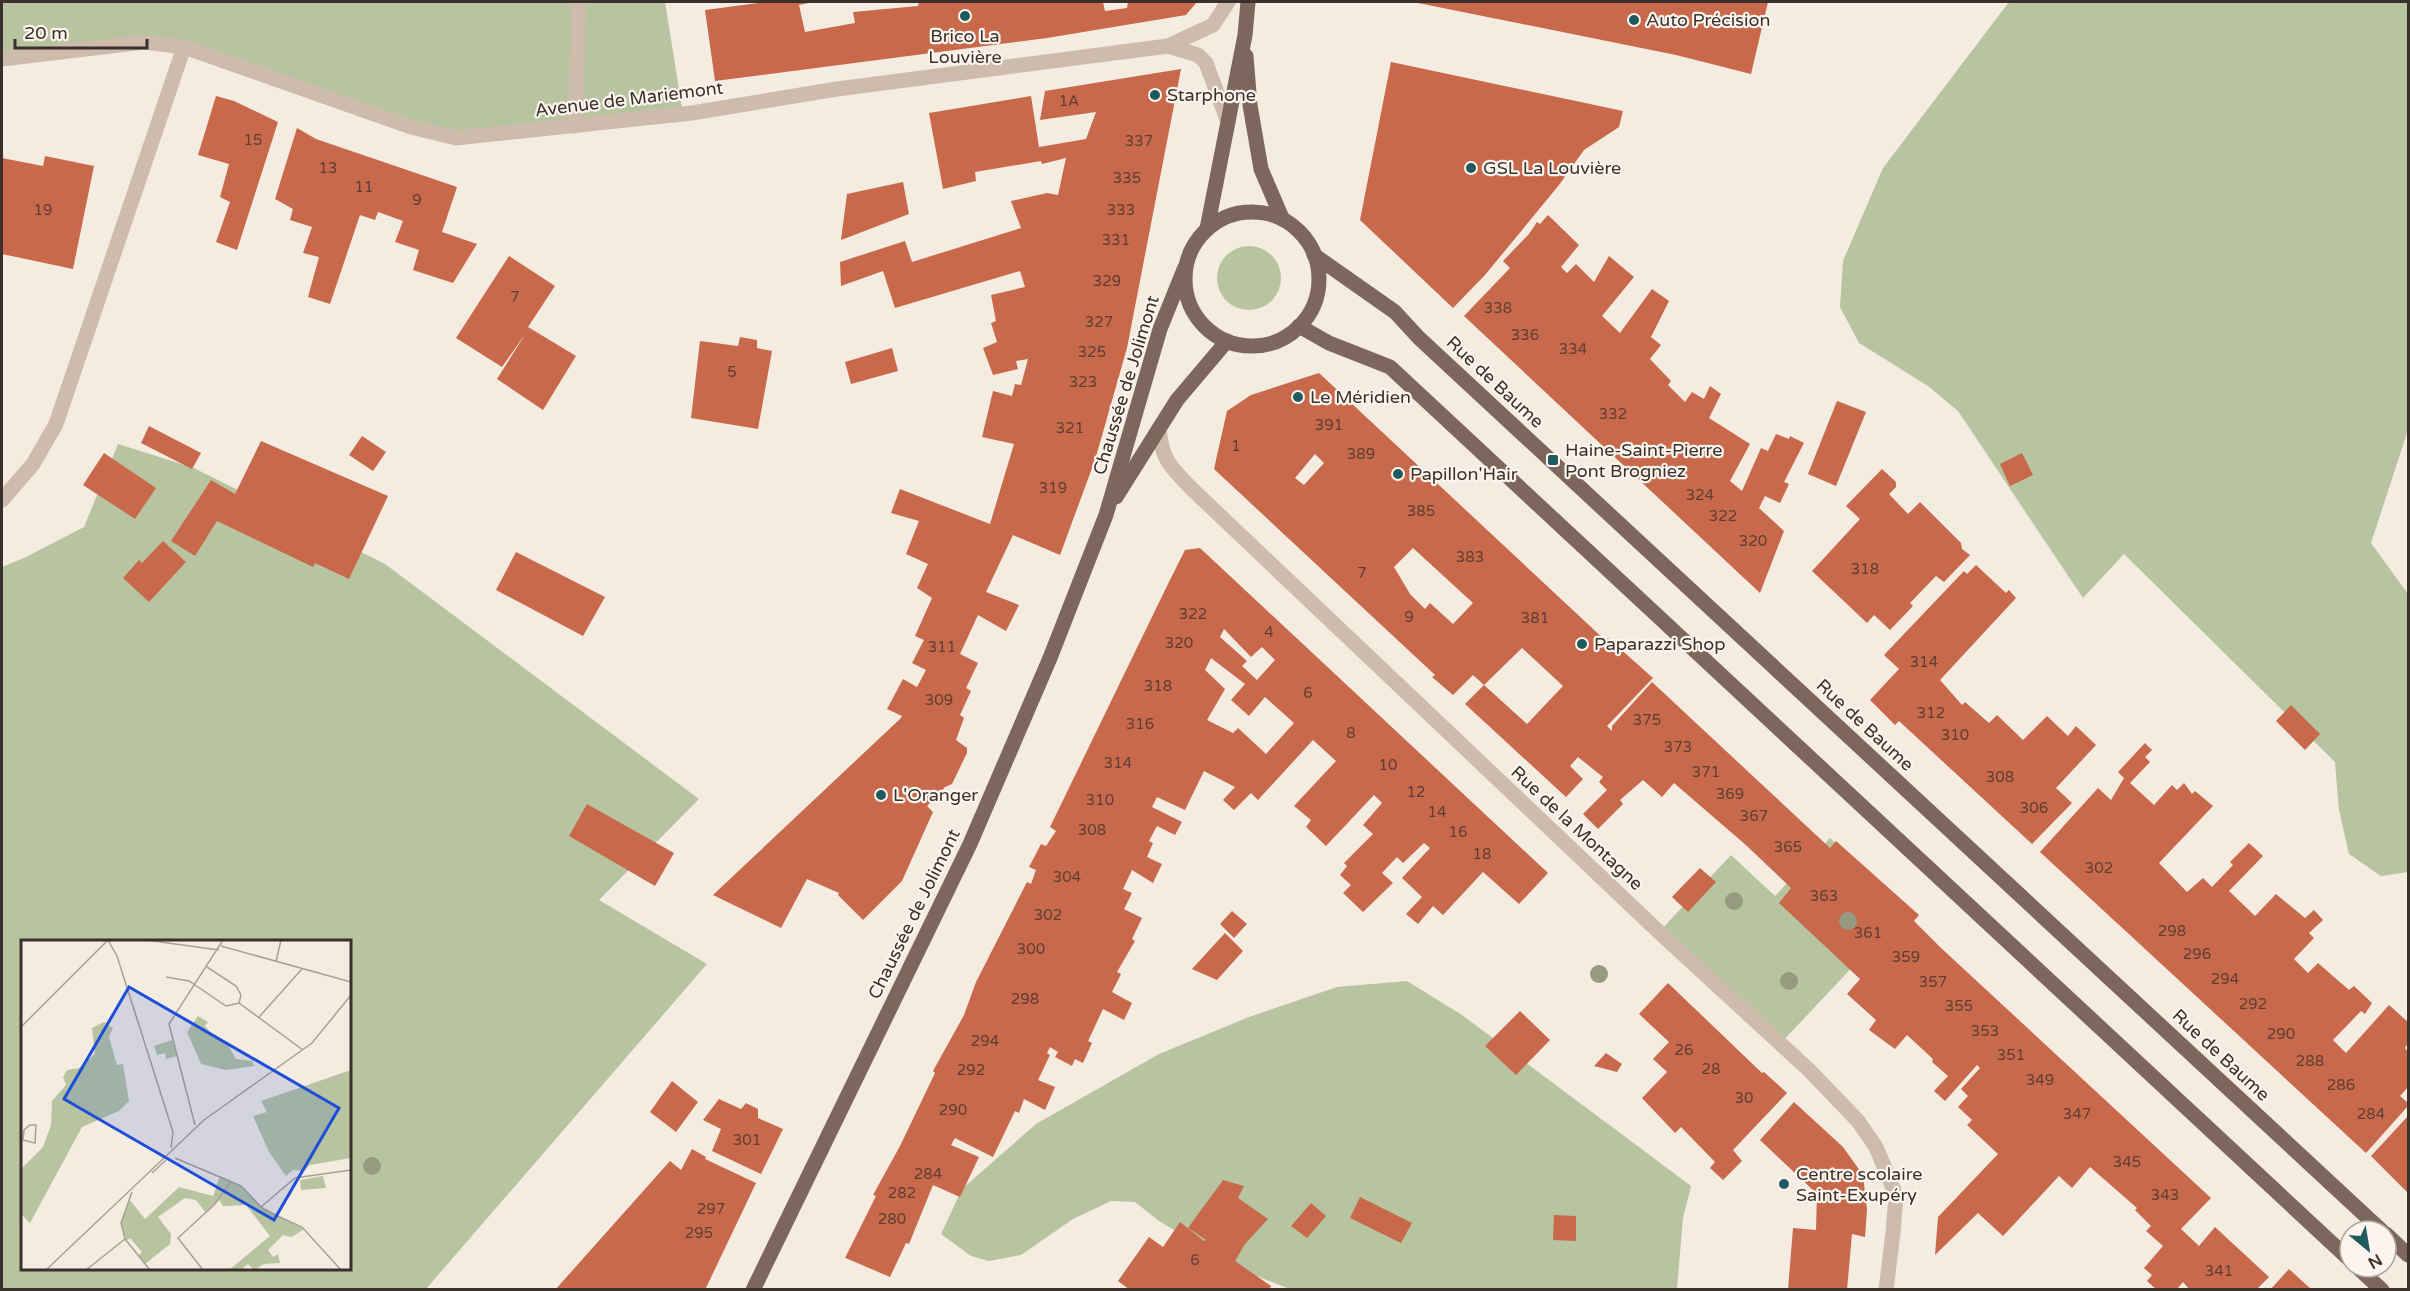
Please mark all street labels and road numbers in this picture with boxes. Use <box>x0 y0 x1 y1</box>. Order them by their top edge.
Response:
street label: Avenue de Mariemont <box>534 77 724 121</box>
street label: Chaussée de Jolimont <box>1088 293 1164 477</box>
street label: Rue de Baume <box>1442 331 1548 433</box>
street label: Rue de Baume <box>1812 674 1918 776</box>
street label: Rue de la Montagne <box>1506 761 1648 895</box>
street label: Chaussée de Jolimont <box>863 825 965 1003</box>
street label: Rue de Baume <box>2168 1004 2274 1106</box>

